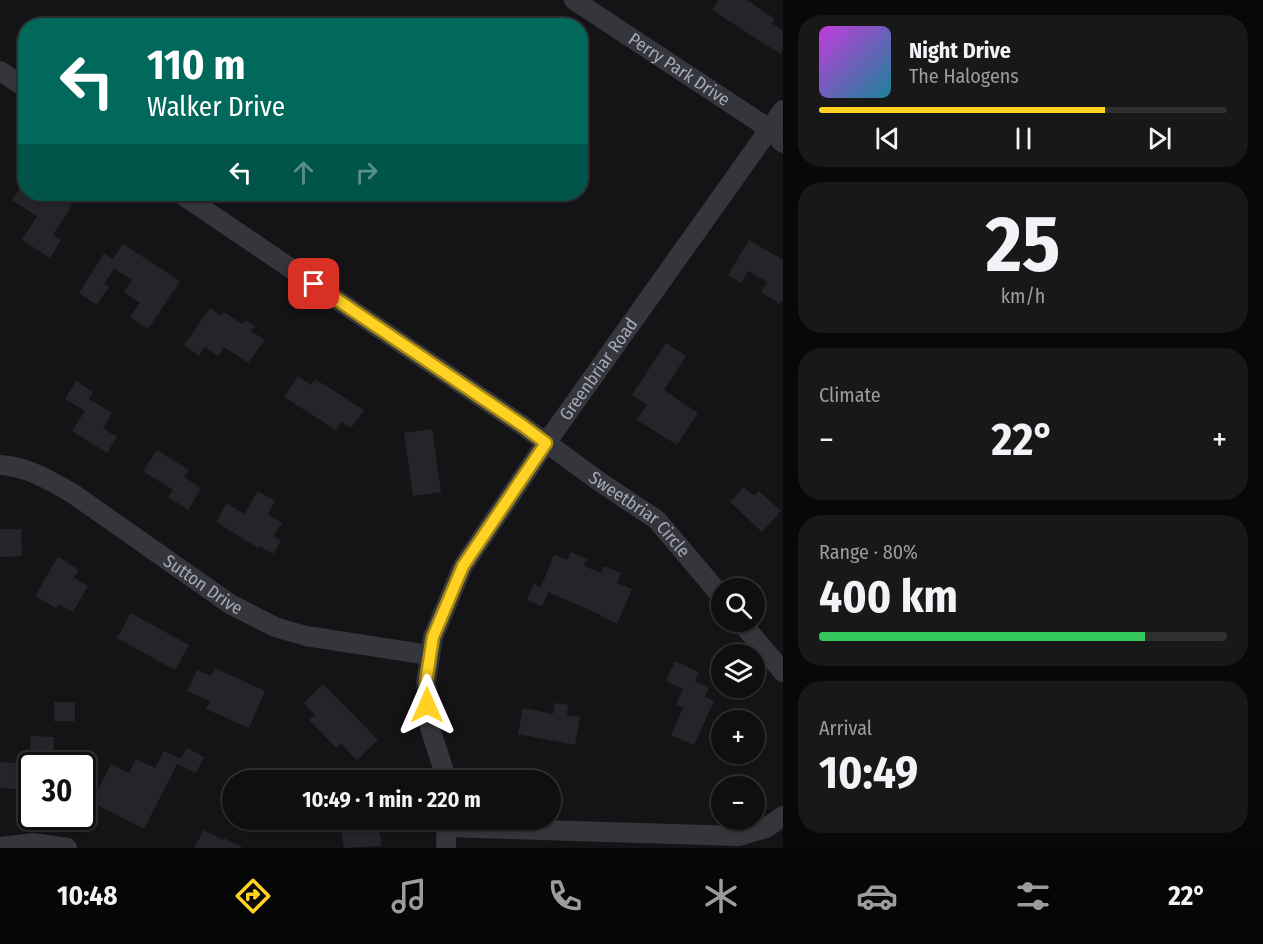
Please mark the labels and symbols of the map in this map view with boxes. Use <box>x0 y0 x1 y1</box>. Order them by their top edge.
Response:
street label: Perry Park Drive <box>624 28 734 111</box>
pin <box>288 258 339 309</box>
street label: Greenbriar Road <box>555 314 642 425</box>
street label: Sweetbriar Circle <box>585 467 695 562</box>
street label: Sutton Drive <box>159 550 246 620</box>
position arrow <box>395 673 459 737</box>
speed limit sign: 30 <box>18 752 96 830</box>

